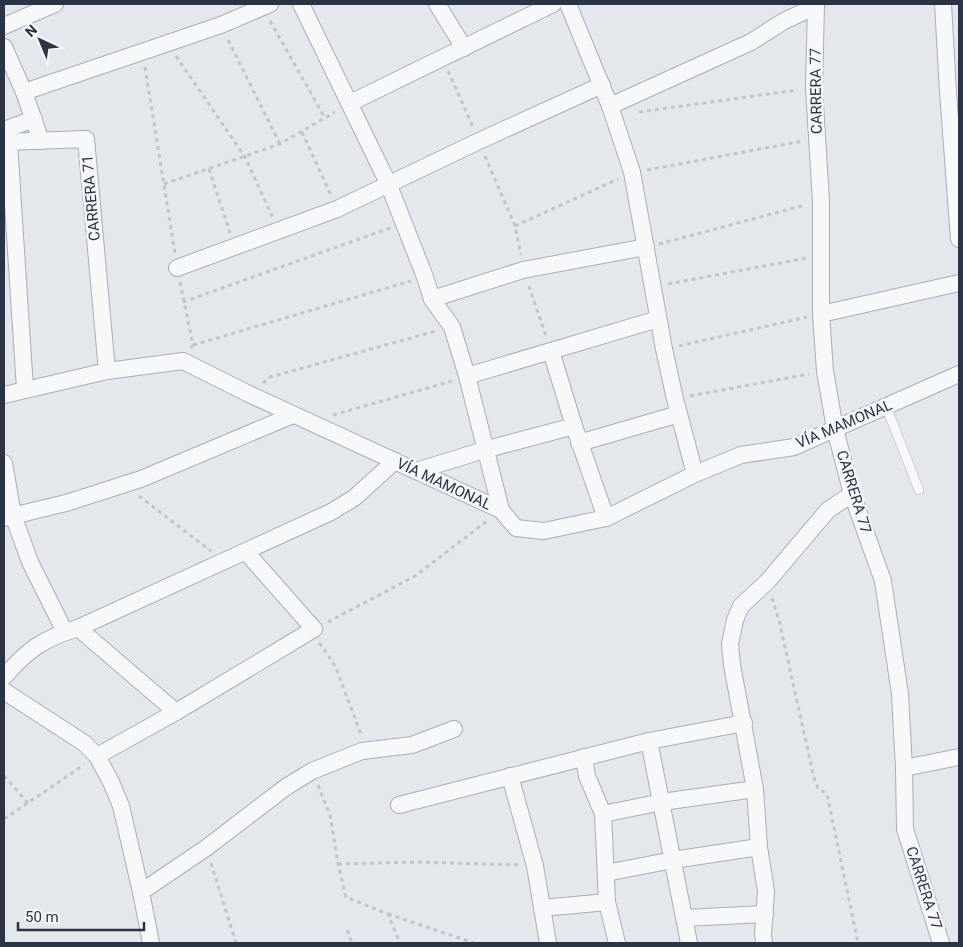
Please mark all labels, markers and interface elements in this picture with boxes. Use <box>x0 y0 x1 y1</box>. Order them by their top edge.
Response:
north arrow <box>15 15 65 65</box>
text: N <box>22 21 40 40</box>
street label: CARRERA 77 <box>806 48 826 134</box>
street label: CARRERA 71 <box>78 154 104 242</box>
street label: VÍA MAMONAL <box>793 396 895 452</box>
street label: CARRERA 77 <box>833 448 875 536</box>
street label: VÍA MAMONAL <box>394 454 494 514</box>
street label: CARRERA 77 <box>902 844 946 932</box>
scale bar <box>18 900 144 932</box>
text: 50 m <box>25 908 59 926</box>

